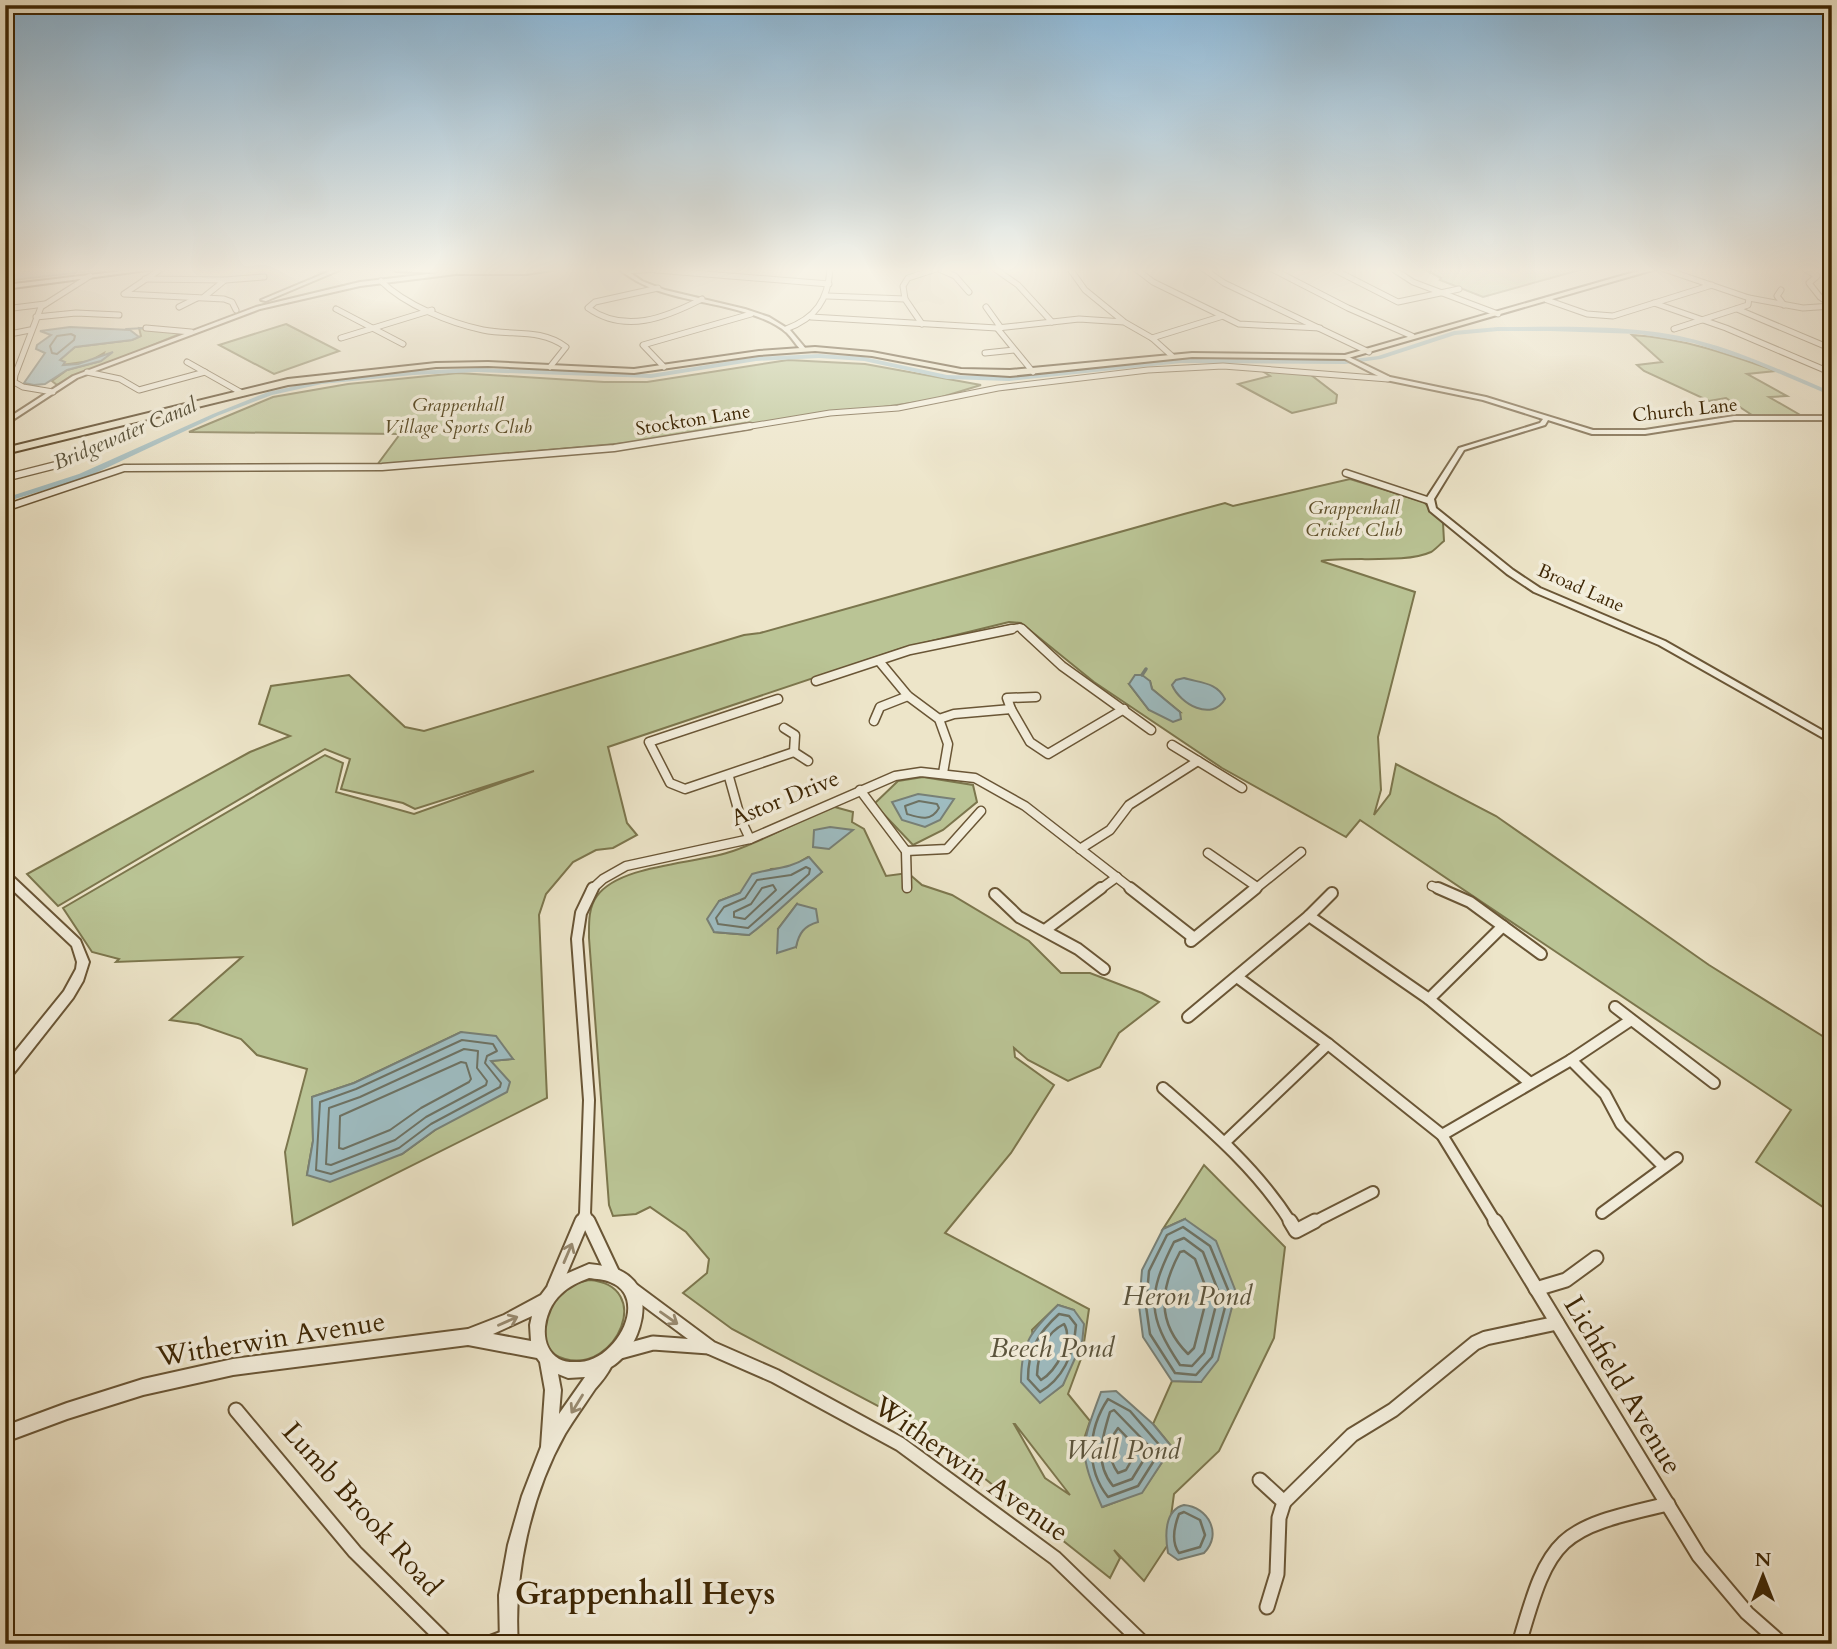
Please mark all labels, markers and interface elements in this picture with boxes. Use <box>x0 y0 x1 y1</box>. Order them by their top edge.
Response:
water label: Bridgewater Canal <box>49 390 202 477</box>
park label: Grappenhall Village Sports Club <box>384 392 532 440</box>
street label: Church Lane <box>1631 392 1739 428</box>
street label: Stockton Lane <box>634 398 752 442</box>
park label: Grappenhall Cricket Club <box>1306 495 1402 543</box>
street label: Broad Lane <box>1533 557 1629 619</box>
street label: Astor Drive <box>726 762 844 834</box>
one-way arrow <box>563 1243 576 1264</box>
water label: Heron Pond <box>1122 1277 1254 1315</box>
street label: Lichfield Avenue <box>1555 1289 1691 1481</box>
street label: Witherwin Avenue <box>153 1302 388 1376</box>
one-way arrow <box>659 1310 678 1325</box>
one-way arrow <box>496 1314 518 1327</box>
water label: Beech Pond <box>990 1329 1116 1367</box>
street label: Witherwin Avenue <box>865 1387 1076 1551</box>
one-way arrow <box>569 1393 583 1413</box>
street label: Lumb Brook Road <box>274 1414 450 1604</box>
water label: Wall Pond <box>1065 1431 1182 1469</box>
north arrow <box>1728 1540 1798 1610</box>
text: N <box>1755 1547 1772 1573</box>
district label: Grappenhall Heys <box>515 1572 775 1616</box>

